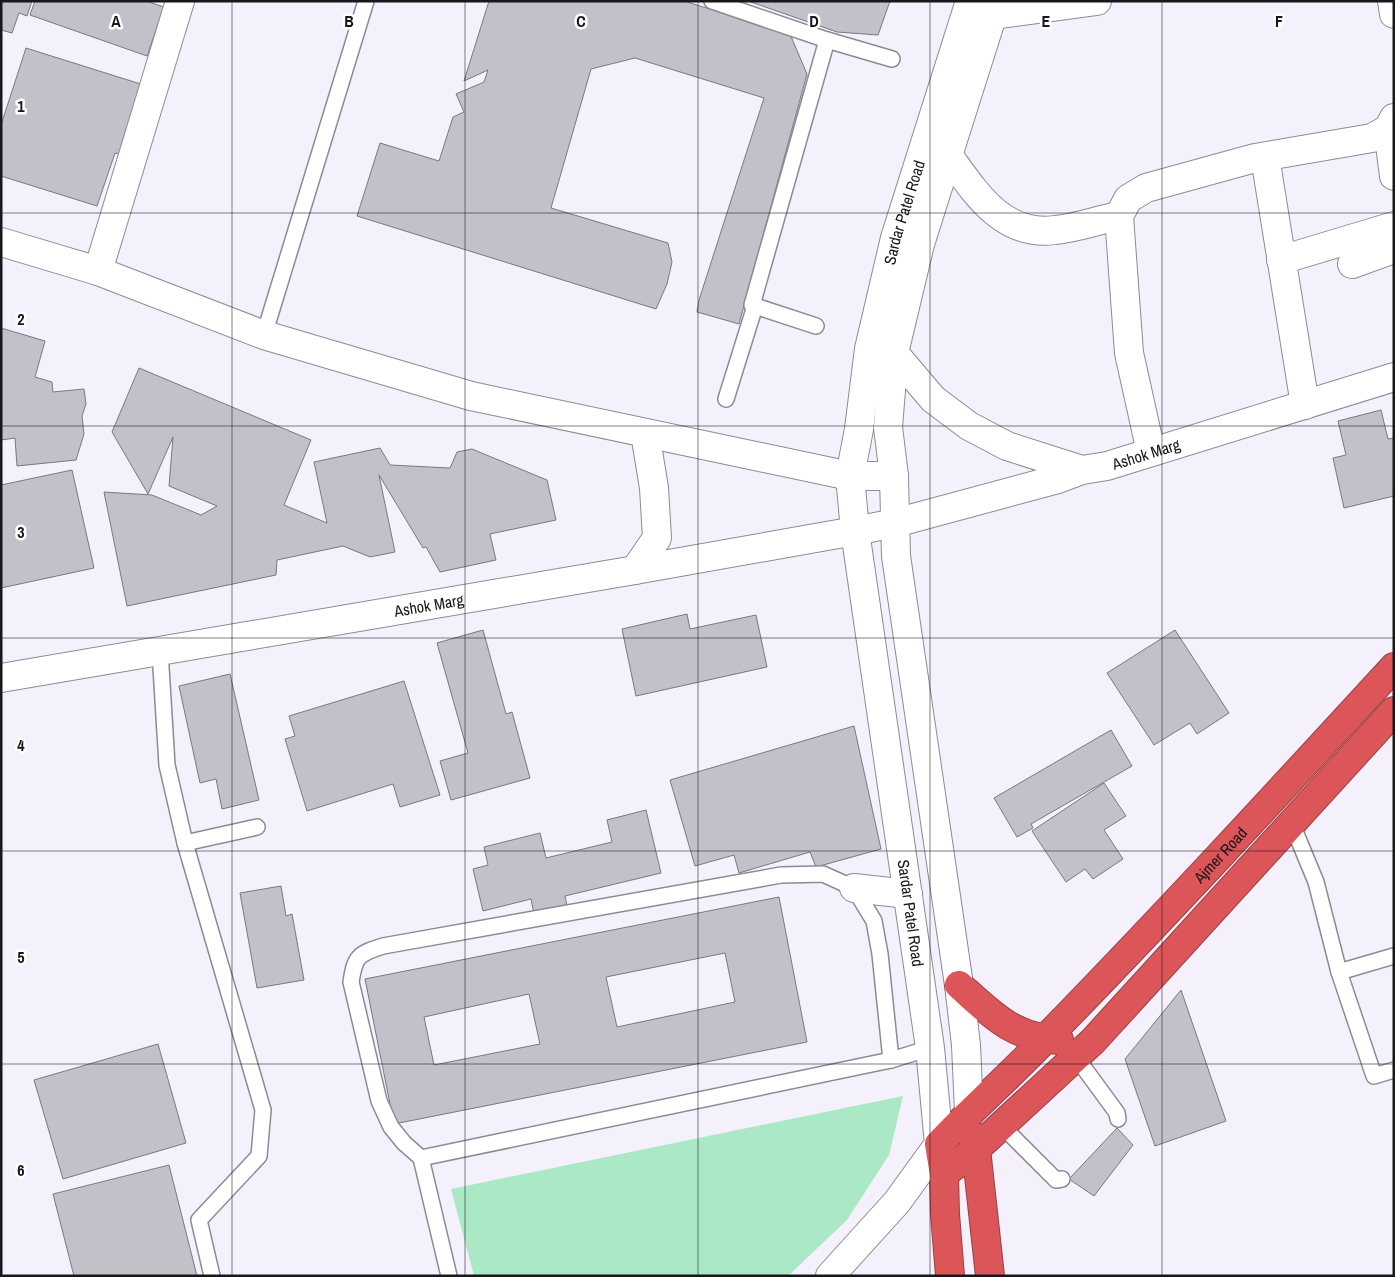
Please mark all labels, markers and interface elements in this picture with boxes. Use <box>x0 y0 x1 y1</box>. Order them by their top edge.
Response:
text: A <box>111 10 121 32</box>
text: B <box>344 10 354 32</box>
text: C <box>576 10 586 32</box>
text: D <box>809 10 819 32</box>
text: E <box>1042 10 1051 32</box>
text: F <box>1275 10 1283 32</box>
text: 1 <box>17 95 25 117</box>
street label: Sardar Patel Road <box>878 157 930 267</box>
text: 2 <box>17 308 25 330</box>
street label: Ashok Marg <box>1108 433 1183 475</box>
text: 3 <box>17 521 25 543</box>
street label: Ashok Marg <box>391 588 466 622</box>
text: 4 <box>17 734 25 756</box>
street label: Ajmer Road <box>1188 822 1252 889</box>
street label: Sardar Patel Road <box>893 858 929 968</box>
text: 5 <box>17 946 25 968</box>
text: 6 <box>17 1159 25 1181</box>

